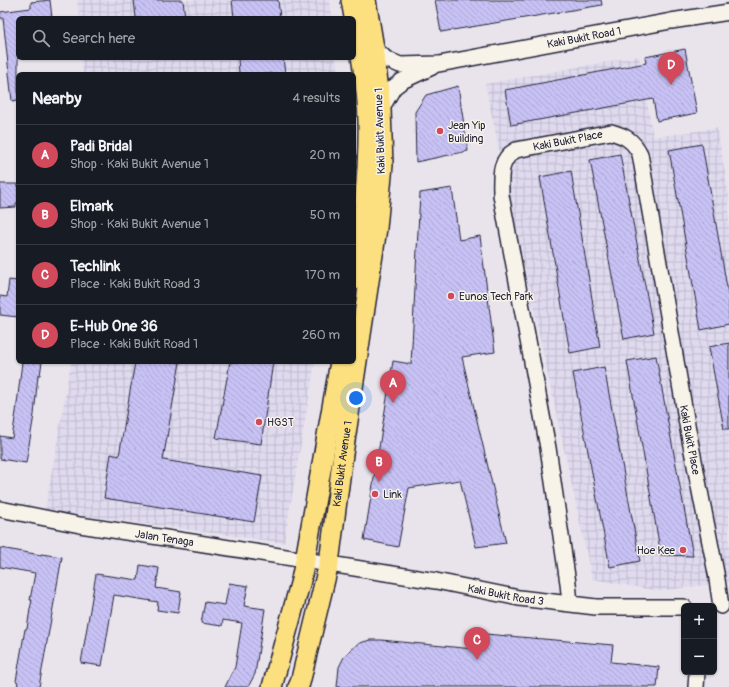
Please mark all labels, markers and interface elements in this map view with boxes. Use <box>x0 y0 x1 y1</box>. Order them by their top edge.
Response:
search box <box>16 16 356 60</box>
street label: Kaki Bukit Road 1 <box>546 24 622 50</box>
icon: search <box>30 27 52 49</box>
text: Search here <box>62 29 135 48</box>
pin: D <box>658 52 684 85</box>
text: Nearby <box>32 88 81 109</box>
street label: Kaki Bukit Avenue 1 <box>372 88 388 174</box>
text: 4 results <box>293 90 340 106</box>
place label: Jean Yip Building <box>448 119 485 145</box>
marker: Jean Yip Building <box>435 126 445 136</box>
street label: Kaki Bukit Place <box>532 127 604 153</box>
text: Padi Bridal <box>70 137 132 156</box>
text: A <box>41 147 49 163</box>
text: 20 m <box>309 147 340 163</box>
text: Shop · Kaki Bukit Avenue 1 <box>70 156 209 172</box>
text: Elmark <box>70 197 113 216</box>
text: B <box>41 207 49 223</box>
text: 50 m <box>310 207 340 223</box>
text: Shop · Kaki Bukit Avenue 1 <box>70 216 209 232</box>
text: Techlink <box>70 257 120 276</box>
text: C <box>41 267 49 283</box>
text: 170 m <box>305 267 340 283</box>
text: Place · Kaki Bukit Road 3 <box>70 276 200 292</box>
place label: Eunos Tech Park <box>459 290 534 303</box>
marker: Eunos Tech Park <box>446 291 456 301</box>
text: E-Hub One 36 <box>70 317 158 336</box>
text: D <box>41 327 49 343</box>
text: 260 m <box>302 327 340 343</box>
text: Place · Kaki Bukit Road 1 <box>70 336 198 352</box>
pin: A <box>380 370 406 403</box>
your location <box>346 388 366 408</box>
street label: Kaki Bukit Place <box>677 404 703 476</box>
place label: HGST <box>267 416 294 429</box>
marker: HGST <box>254 417 264 427</box>
street label: Kaki Bukit Avenue 1 <box>330 420 354 507</box>
pin: B <box>366 449 392 482</box>
place label: Link <box>383 488 402 501</box>
marker: Link <box>370 489 380 499</box>
street label: Jalan Tenaga <box>134 527 195 549</box>
place label: Hoe Kee <box>637 544 676 557</box>
marker: Hoe Kee <box>678 545 688 555</box>
street label: Kaki Bukit Road 3 <box>466 581 545 607</box>
map controls <box>681 603 717 675</box>
button: + <box>681 603 717 639</box>
pin: C <box>464 627 490 660</box>
button: − <box>681 639 717 675</box>

